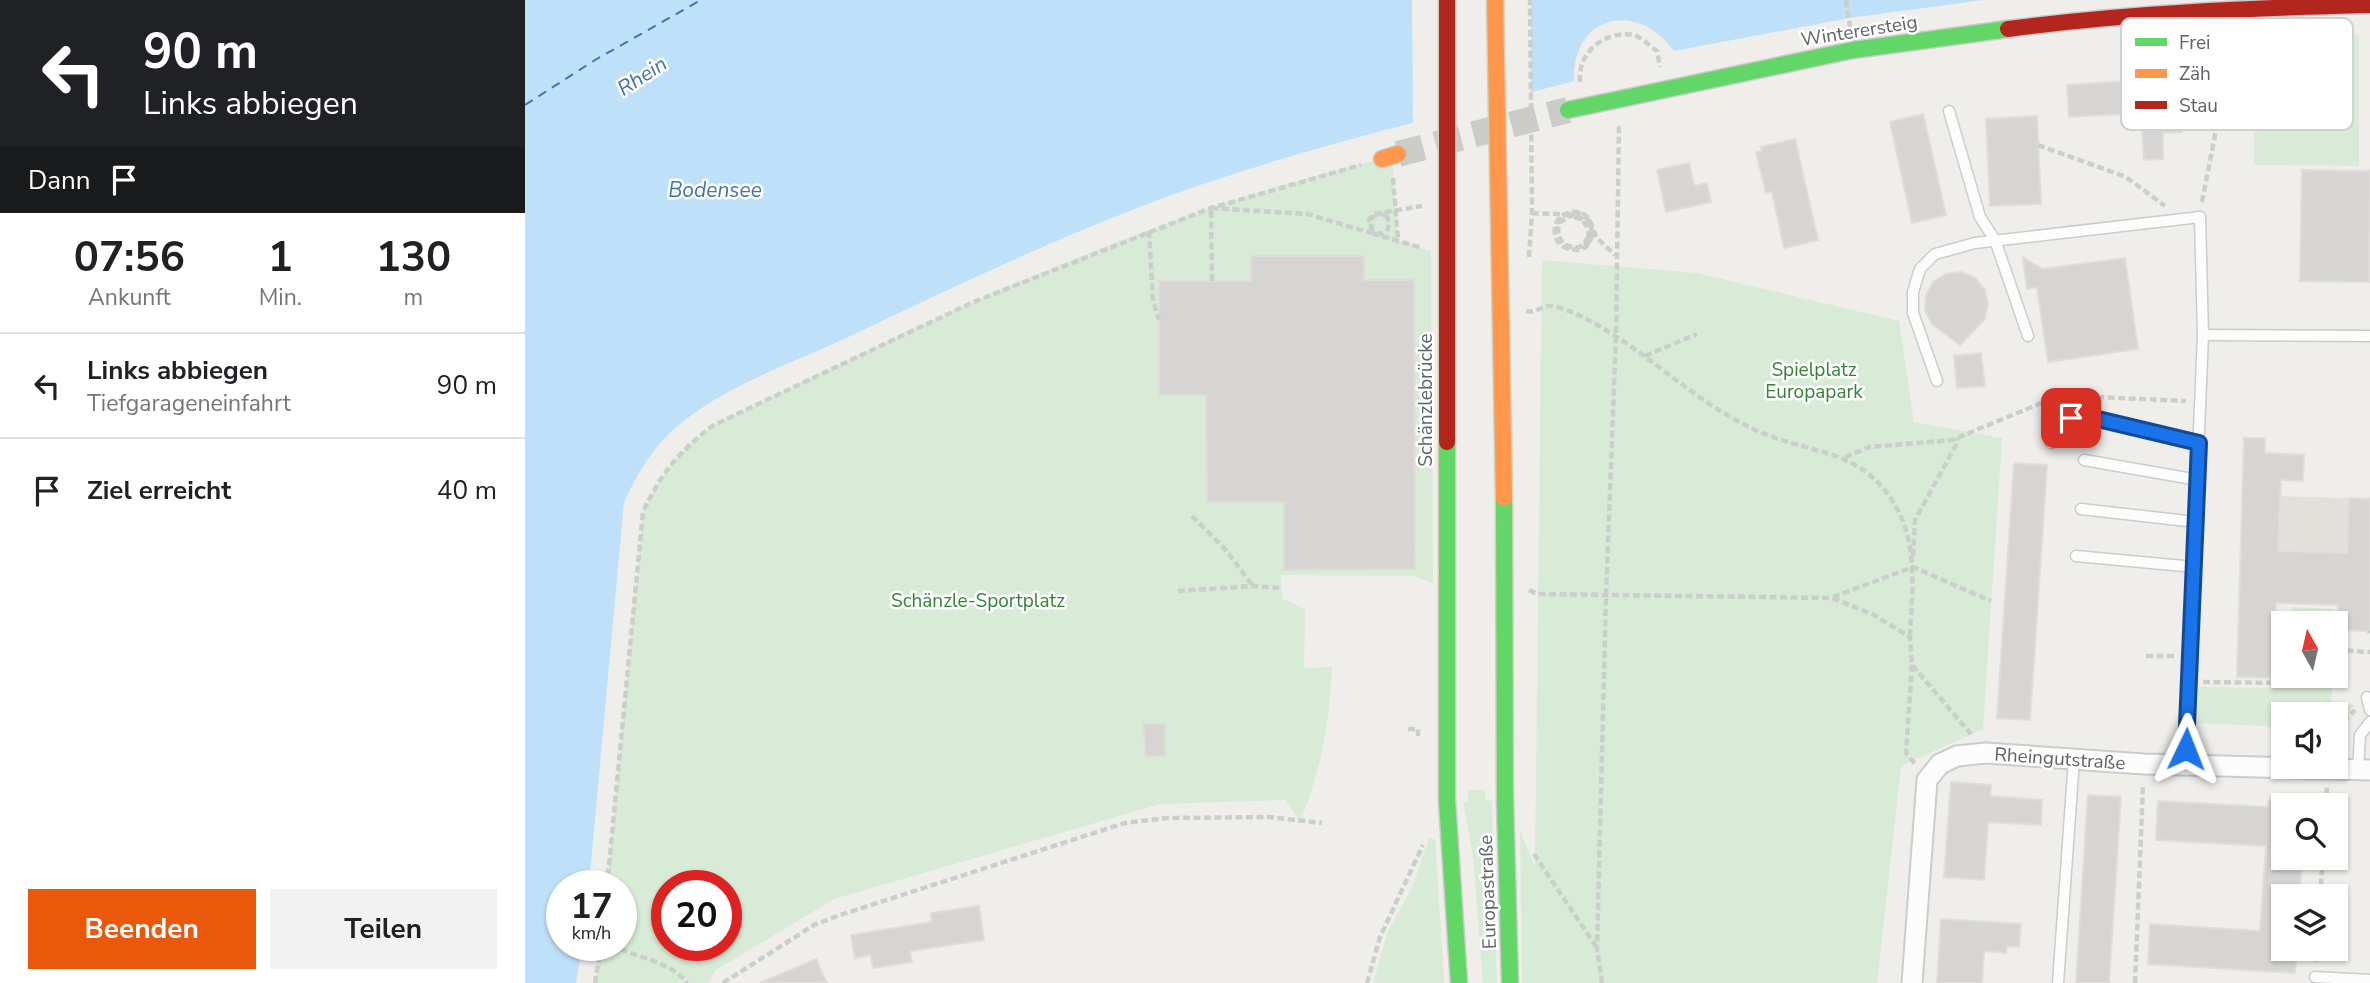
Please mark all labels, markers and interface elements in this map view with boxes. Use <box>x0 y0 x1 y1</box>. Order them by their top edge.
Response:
street label: Winterersteig <box>1799 9 1919 53</box>
text: 90 m <box>143 18 258 85</box>
legend <box>2121 18 2353 130</box>
icon: left <box>28 28 119 119</box>
text: Frei <box>2179 30 2210 56</box>
water label: Rhein <box>612 50 672 102</box>
text: Zäh <box>2179 61 2211 87</box>
text: Links abbiegen <box>143 82 358 125</box>
text: Stau <box>2179 93 2218 119</box>
icon: arrive <box>105 161 143 199</box>
text: Dann <box>28 163 91 198</box>
water label: Bodensee <box>668 176 762 204</box>
text: 07:56 <box>74 229 185 286</box>
text: 1 <box>268 229 293 286</box>
text: 130 <box>376 229 451 286</box>
text: Ankunft <box>88 282 171 313</box>
text: Min. <box>259 282 302 313</box>
text: m <box>404 282 423 313</box>
street label: Schänzlebrücke <box>1413 333 1439 467</box>
text: Links abbiegen <box>87 353 268 388</box>
park label: Spielplatz Europapark <box>1765 357 1863 405</box>
icon: left <box>28 367 66 405</box>
text: 90 m <box>437 368 497 403</box>
text: Tiefgarageneinfahrt <box>87 388 291 419</box>
pin <box>2041 388 2101 448</box>
icon: arrive <box>2052 399 2090 437</box>
icon: arrive <box>28 472 66 510</box>
text: Ziel erreicht <box>87 473 231 508</box>
text: 40 m <box>437 473 497 508</box>
park label: Schänzle-Sportplatz <box>891 588 1065 614</box>
north arrow <box>2271 611 2349 688</box>
map controls <box>2271 611 2348 961</box>
button: sound <box>2271 702 2348 779</box>
position arrow <box>2149 712 2223 786</box>
street label: Rheingutstraße <box>1993 741 2126 777</box>
button: search <box>2271 793 2348 870</box>
street label: Europastraße <box>1473 834 1503 950</box>
speed limit sign: 20 <box>651 870 742 961</box>
text: 17 <box>570 883 613 930</box>
button: layers <box>2271 884 2348 961</box>
button: Beenden <box>28 889 256 969</box>
button: Teilen <box>270 889 497 969</box>
text: km/h <box>572 921 611 945</box>

